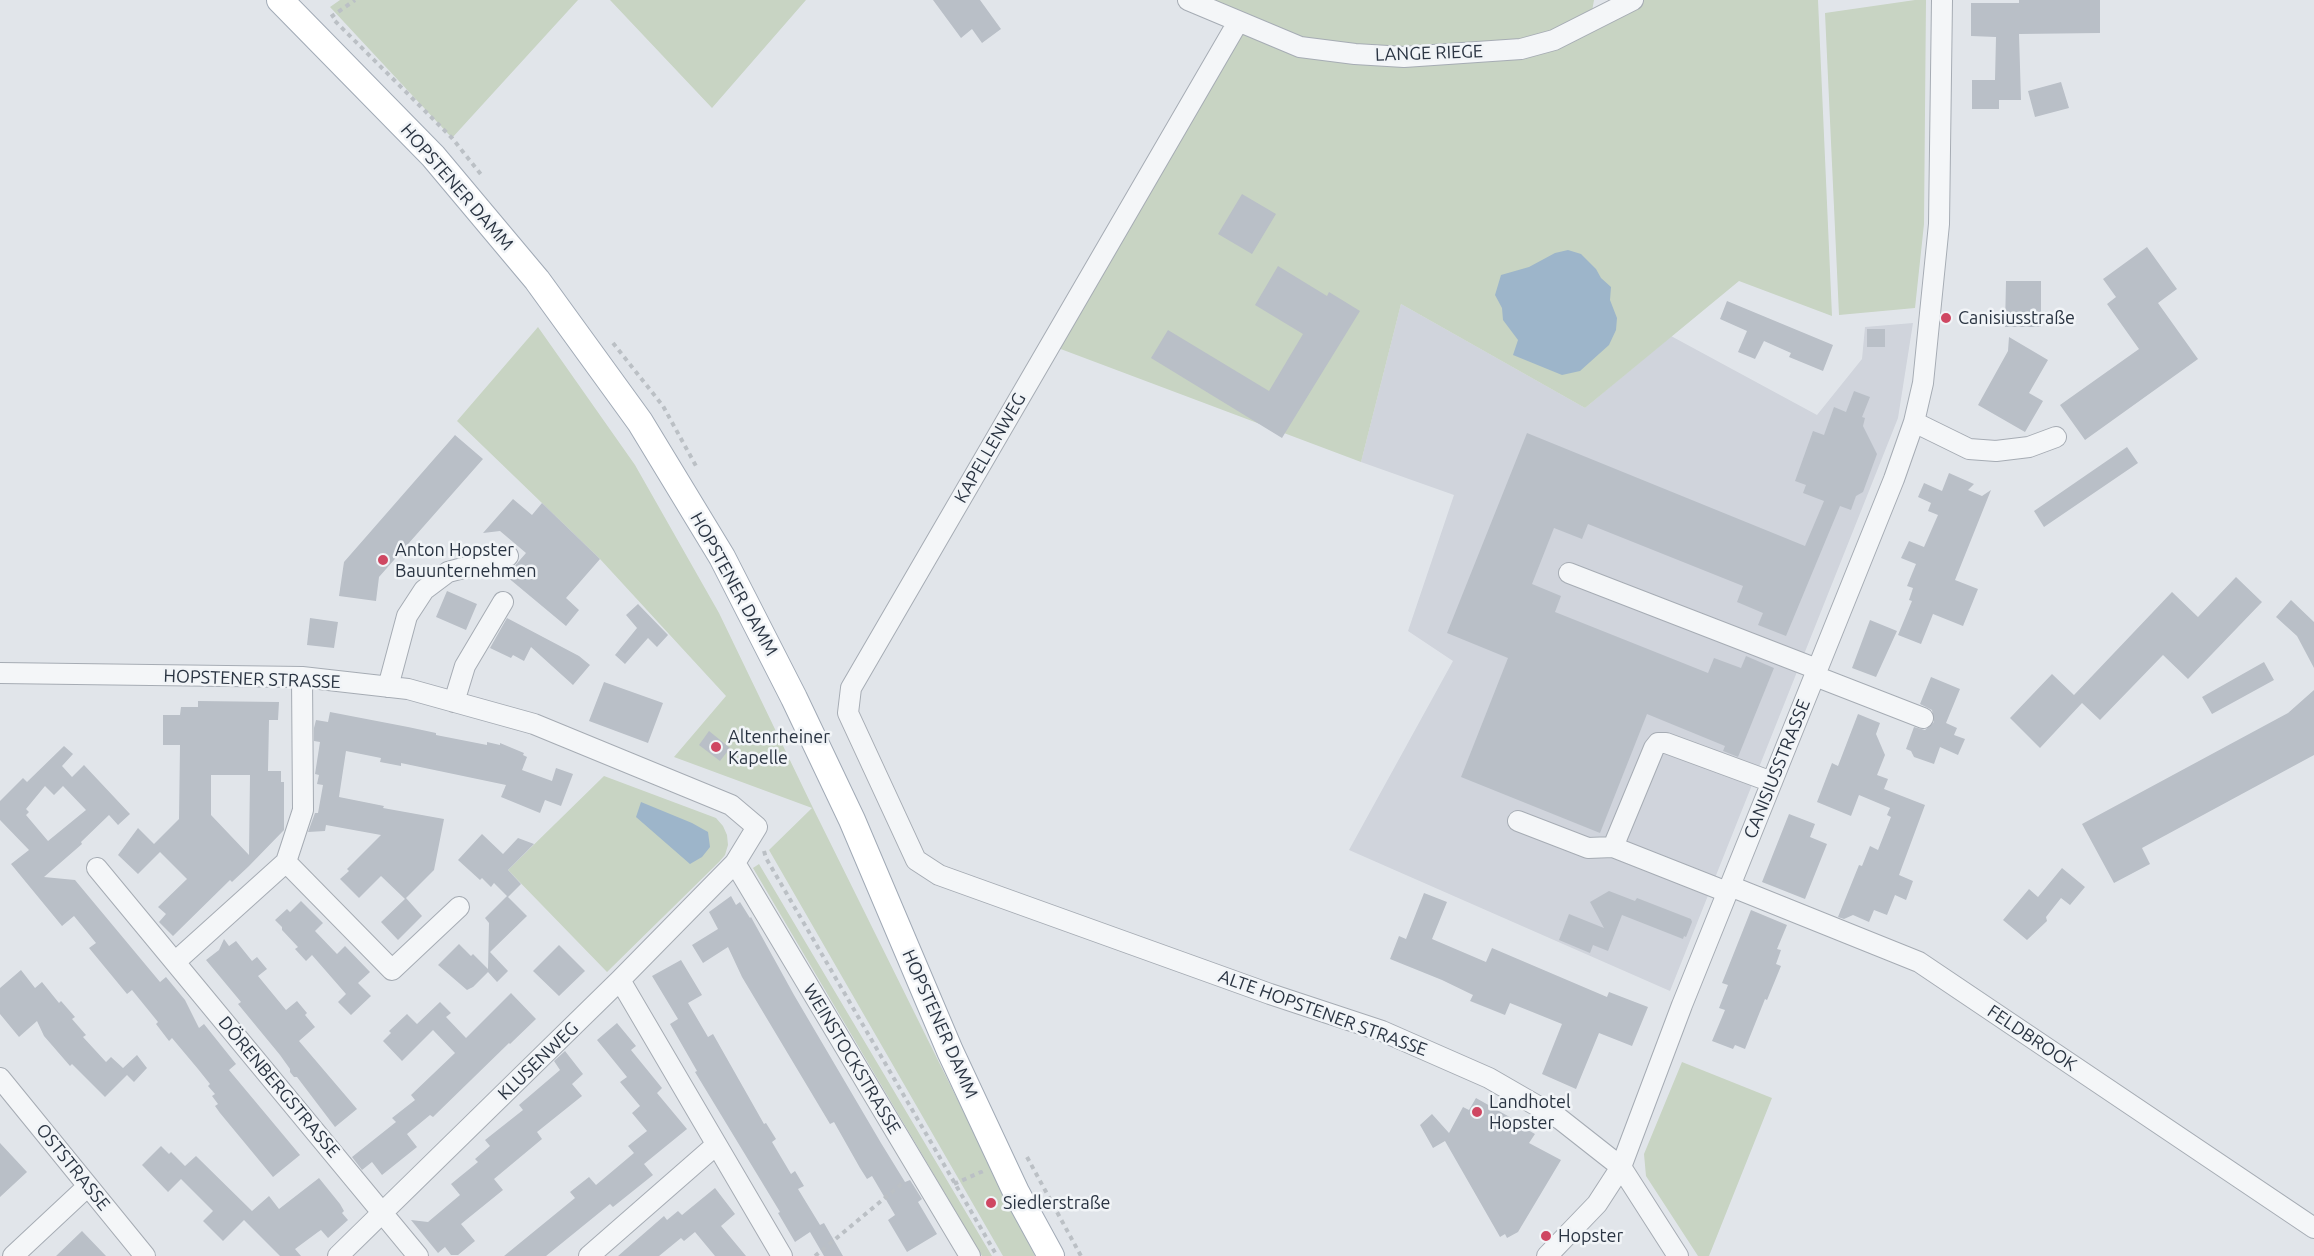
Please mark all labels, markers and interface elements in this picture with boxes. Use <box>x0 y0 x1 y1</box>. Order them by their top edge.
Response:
street label: LANGE RIEGE <box>1375 40 1483 66</box>
street label: HOPSTENER DAMM <box>396 119 518 255</box>
place label: Canisiusstraße <box>1958 307 2075 329</box>
marker: Canisiusstraße <box>1939 311 1953 325</box>
street label: KAPELLENWEG <box>950 389 1030 507</box>
street label: HOPSTENER DAMM <box>686 509 782 659</box>
place label: Anton Hopster Bauunternehmen <box>395 539 537 582</box>
marker: Anton Hopster Bauunternehmen <box>376 553 390 567</box>
street label: HOPSTENER STRASSE <box>163 665 341 693</box>
street label: CANISIUSSTRASSE <box>1739 696 1815 842</box>
place label: Altenrheiner Kapelle <box>728 726 830 768</box>
marker: Altenrheiner Kapelle <box>709 740 723 754</box>
street label: HOPSTENER DAMM <box>897 946 983 1102</box>
street label: ALTE HOPSTENER STRASSE <box>1216 965 1430 1061</box>
street label: WEINSTOCKSTRASSE <box>799 980 905 1138</box>
street label: FELDBROOK <box>1983 1000 2081 1076</box>
street label: DÖRENBERGSTRASSE <box>214 1012 344 1162</box>
street label: KLUSENWEG <box>493 1017 583 1105</box>
place label: Landhotel Hopster <box>1489 1091 1571 1134</box>
marker: Landhotel Hopster <box>1470 1105 1484 1119</box>
street label: OSTSTRASSE <box>31 1119 115 1215</box>
place label: Siedlerstraße <box>1003 1192 1110 1214</box>
marker: Siedlerstraße <box>984 1196 998 1210</box>
place label: Hopster <box>1558 1225 1623 1247</box>
marker: Hopster <box>1539 1229 1553 1243</box>

